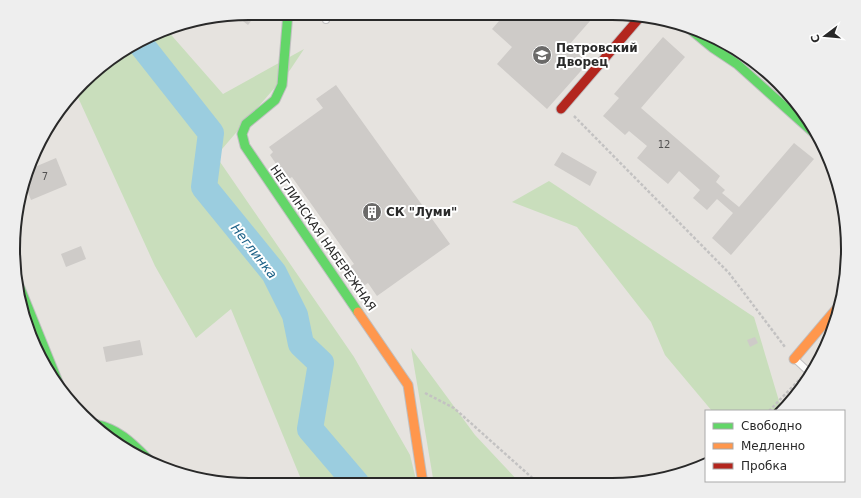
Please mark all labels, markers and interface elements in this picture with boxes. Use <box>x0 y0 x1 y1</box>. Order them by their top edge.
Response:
north arrow <box>805 16 845 56</box>
text: С <box>809 33 823 44</box>
place label: Петровский Дворец <box>556 41 638 69</box>
school or university icon: Петровский Дворец <box>531 44 553 66</box>
house number: 12 <box>658 139 670 150</box>
street label: НЕГЛИНСКАЯ НАБЕРЕЖНАЯ <box>267 162 379 314</box>
house number: 7 <box>42 171 48 182</box>
building icon: СК "Луми" <box>361 201 383 223</box>
place label: СК "Луми" <box>386 205 457 219</box>
water label: Неглинка <box>228 221 280 282</box>
legend <box>705 410 845 482</box>
text: Свободно <box>741 419 802 433</box>
text: Медленно <box>741 439 805 453</box>
text: Пробка <box>741 459 787 473</box>

